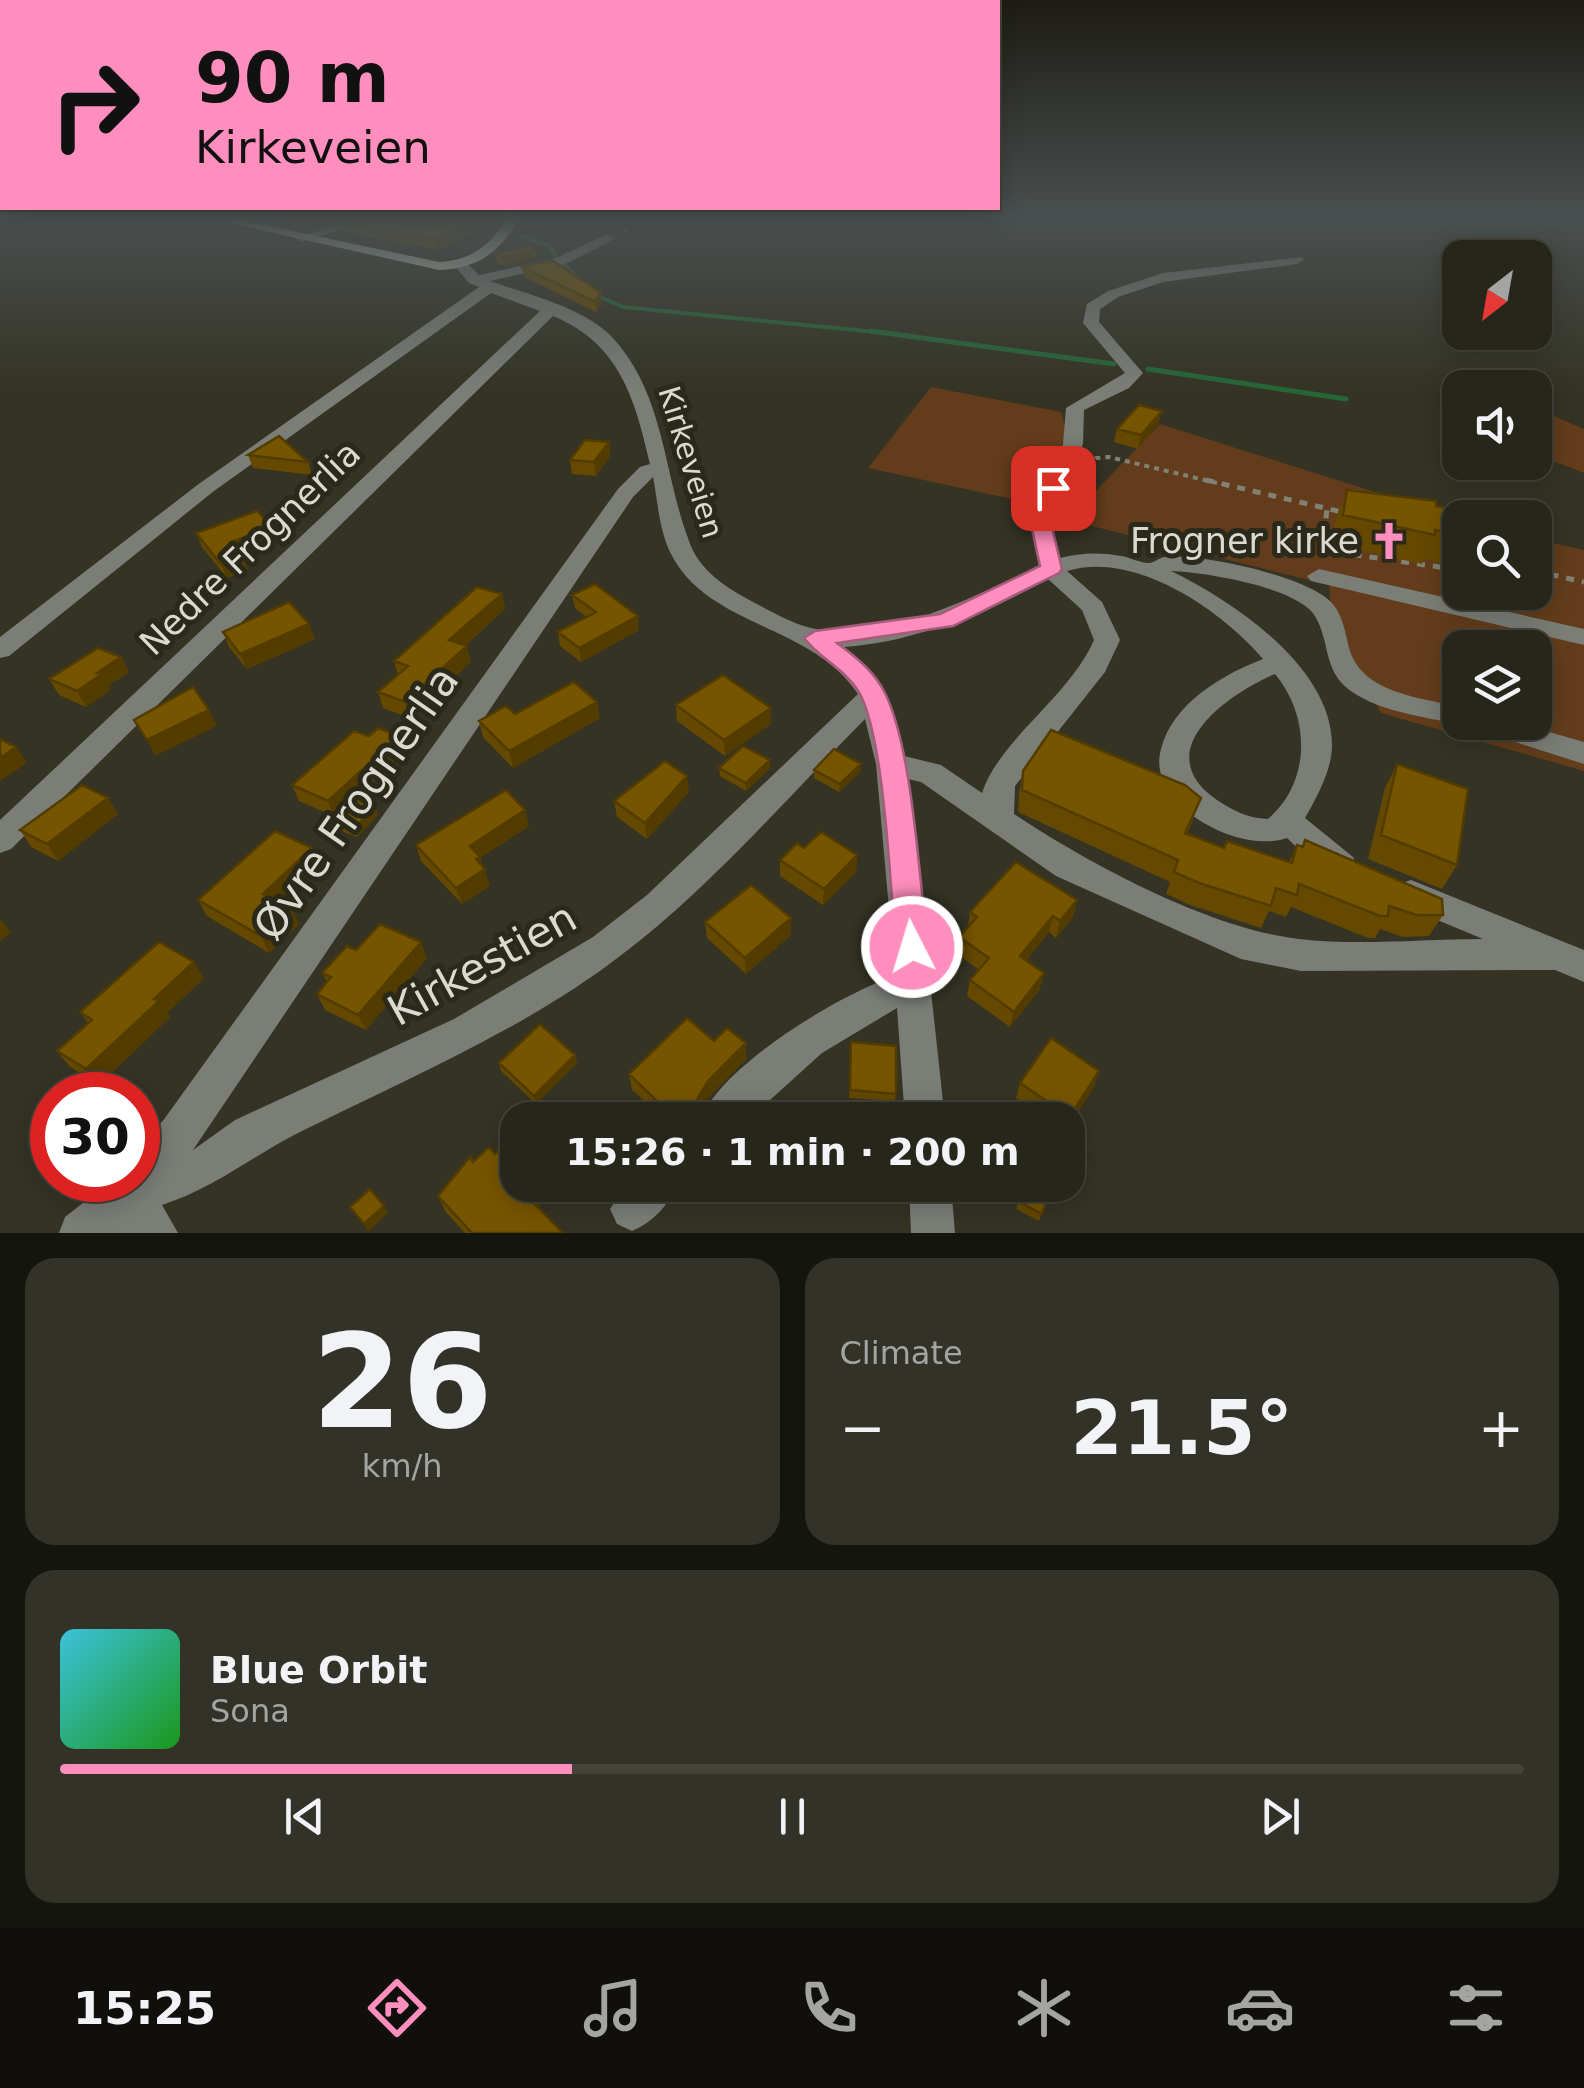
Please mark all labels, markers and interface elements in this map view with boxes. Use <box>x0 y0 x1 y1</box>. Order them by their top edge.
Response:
text: 90 m <box>195 37 390 119</box>
icon: right <box>30 40 160 170</box>
text: Kirkeveien <box>195 121 431 174</box>
north arrow <box>1442 240 1552 350</box>
map controls <box>1442 240 1552 740</box>
button: sound <box>1442 370 1552 480</box>
street label: Kirkeveien <box>651 382 731 542</box>
street label: Nedre Frognerlia <box>132 433 368 663</box>
pin <box>1011 446 1096 531</box>
icon: arrive <box>1026 461 1081 516</box>
button: search <box>1442 500 1552 610</box>
church icon: Frogner kirke <box>1368 520 1410 562</box>
place label: Frogner kirke <box>1130 521 1359 561</box>
button: layers <box>1442 630 1552 740</box>
street label: Øvre Frognerlia <box>244 657 468 949</box>
street label: Kirkestien <box>379 892 585 1036</box>
position arrow <box>860 895 964 999</box>
speed limit sign: 30 <box>30 1072 160 1202</box>
text: 15:26 · 1 min · 200 m <box>565 1130 1020 1174</box>
text: 26 <box>312 1306 493 1458</box>
text: Climate <box>840 1334 963 1372</box>
text: 21.5° <box>1070 1384 1293 1472</box>
text: − <box>840 1396 886 1460</box>
text: + <box>1478 1396 1524 1460</box>
text: km/h <box>362 1447 443 1485</box>
text: Blue Orbit <box>210 1648 427 1692</box>
text: Sona <box>210 1692 290 1730</box>
icon: previous <box>277 1789 332 1844</box>
icon: pause <box>765 1789 820 1844</box>
icon: next <box>1253 1789 1308 1844</box>
icon: directions <box>362 1973 432 2043</box>
icon: music <box>578 1973 648 2043</box>
icon: phone <box>794 1973 864 2043</box>
icon: climate <box>1009 1973 1079 2043</box>
icon: car <box>1225 1973 1295 2043</box>
icon: filters <box>1441 1973 1511 2043</box>
text: 15:25 <box>73 1982 216 2035</box>

